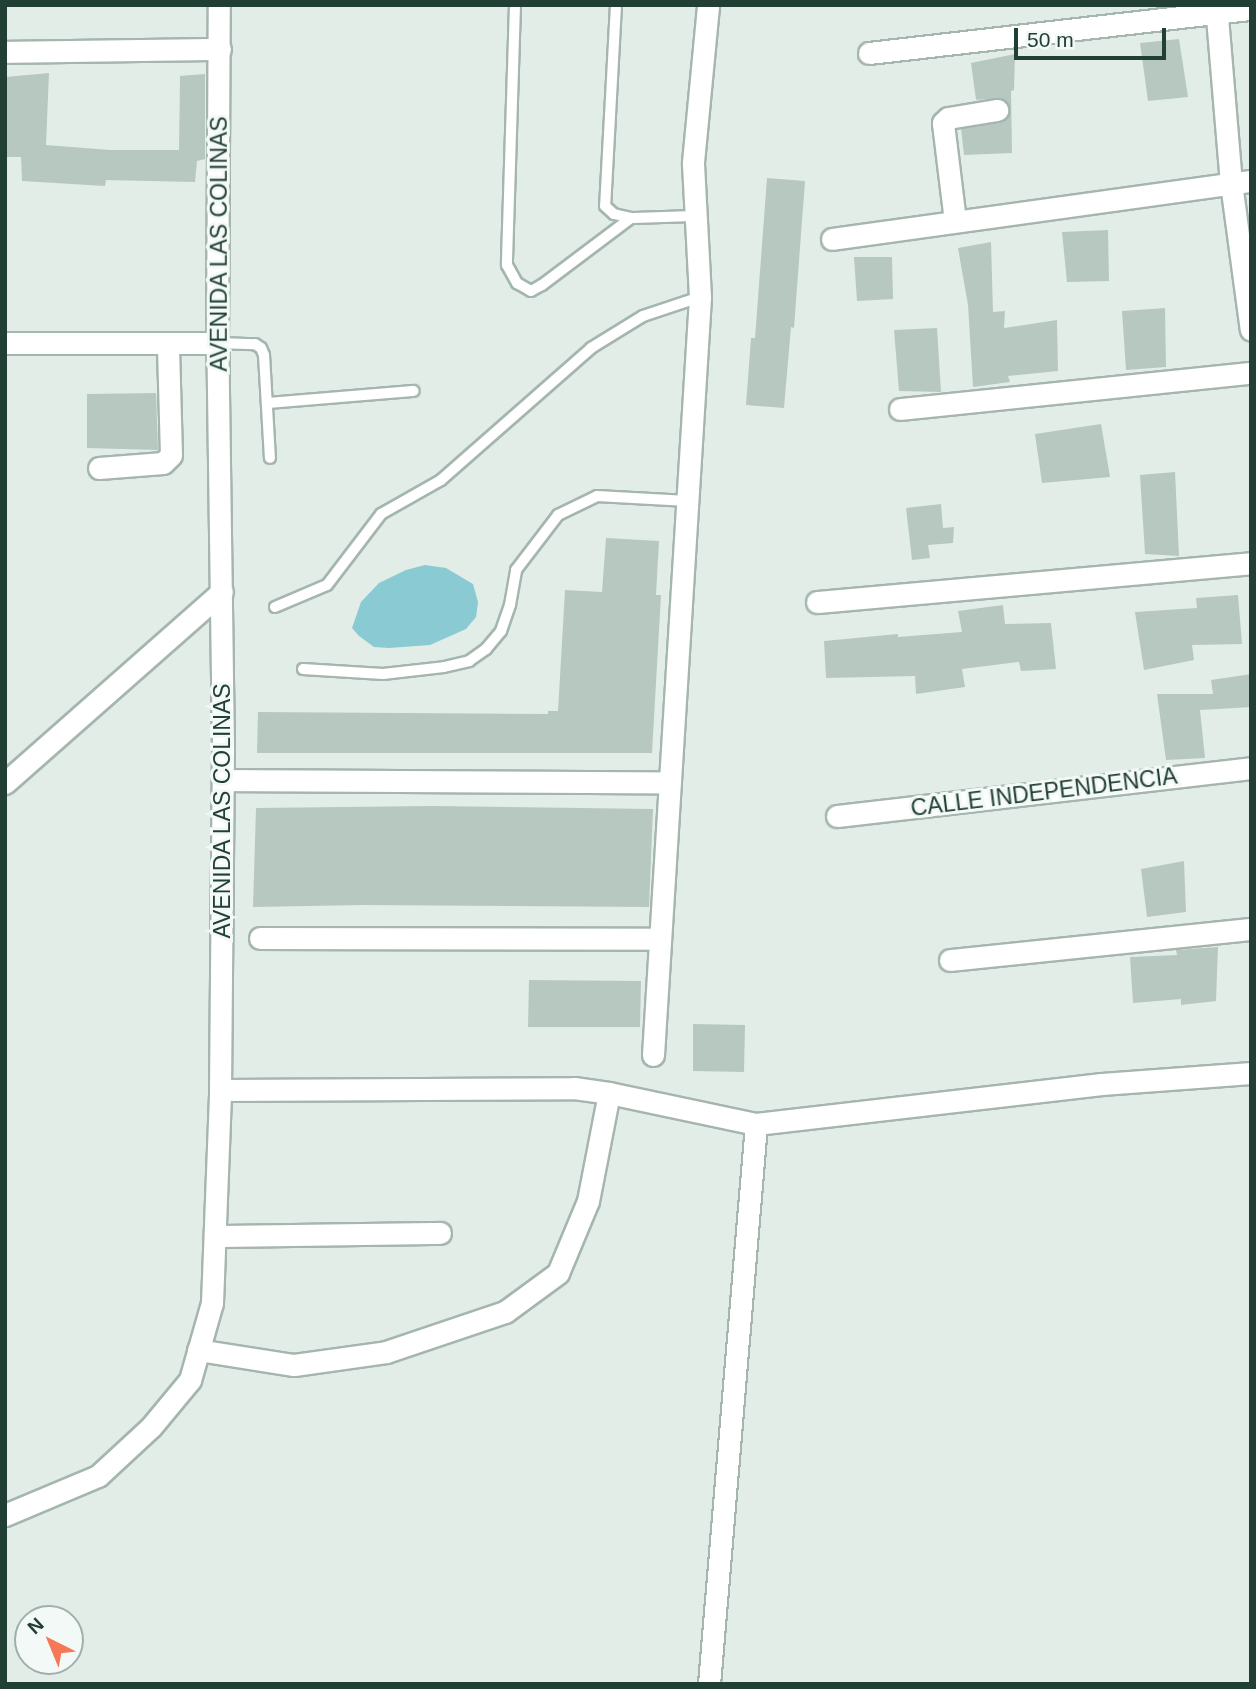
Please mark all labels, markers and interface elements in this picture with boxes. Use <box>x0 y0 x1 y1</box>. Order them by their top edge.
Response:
scale bar <box>1018 14 1170 58</box>
text: 50 m <box>1027 28 1074 51</box>
street label: AVENIDA LAS COLINAS <box>205 116 233 372</box>
street label: AVENIDA LAS COLINAS <box>208 683 236 939</box>
street label: CALLE INDEPENDENCIA <box>909 762 1179 822</box>
north arrow <box>14 1605 84 1675</box>
text: N <box>24 1613 48 1638</box>

